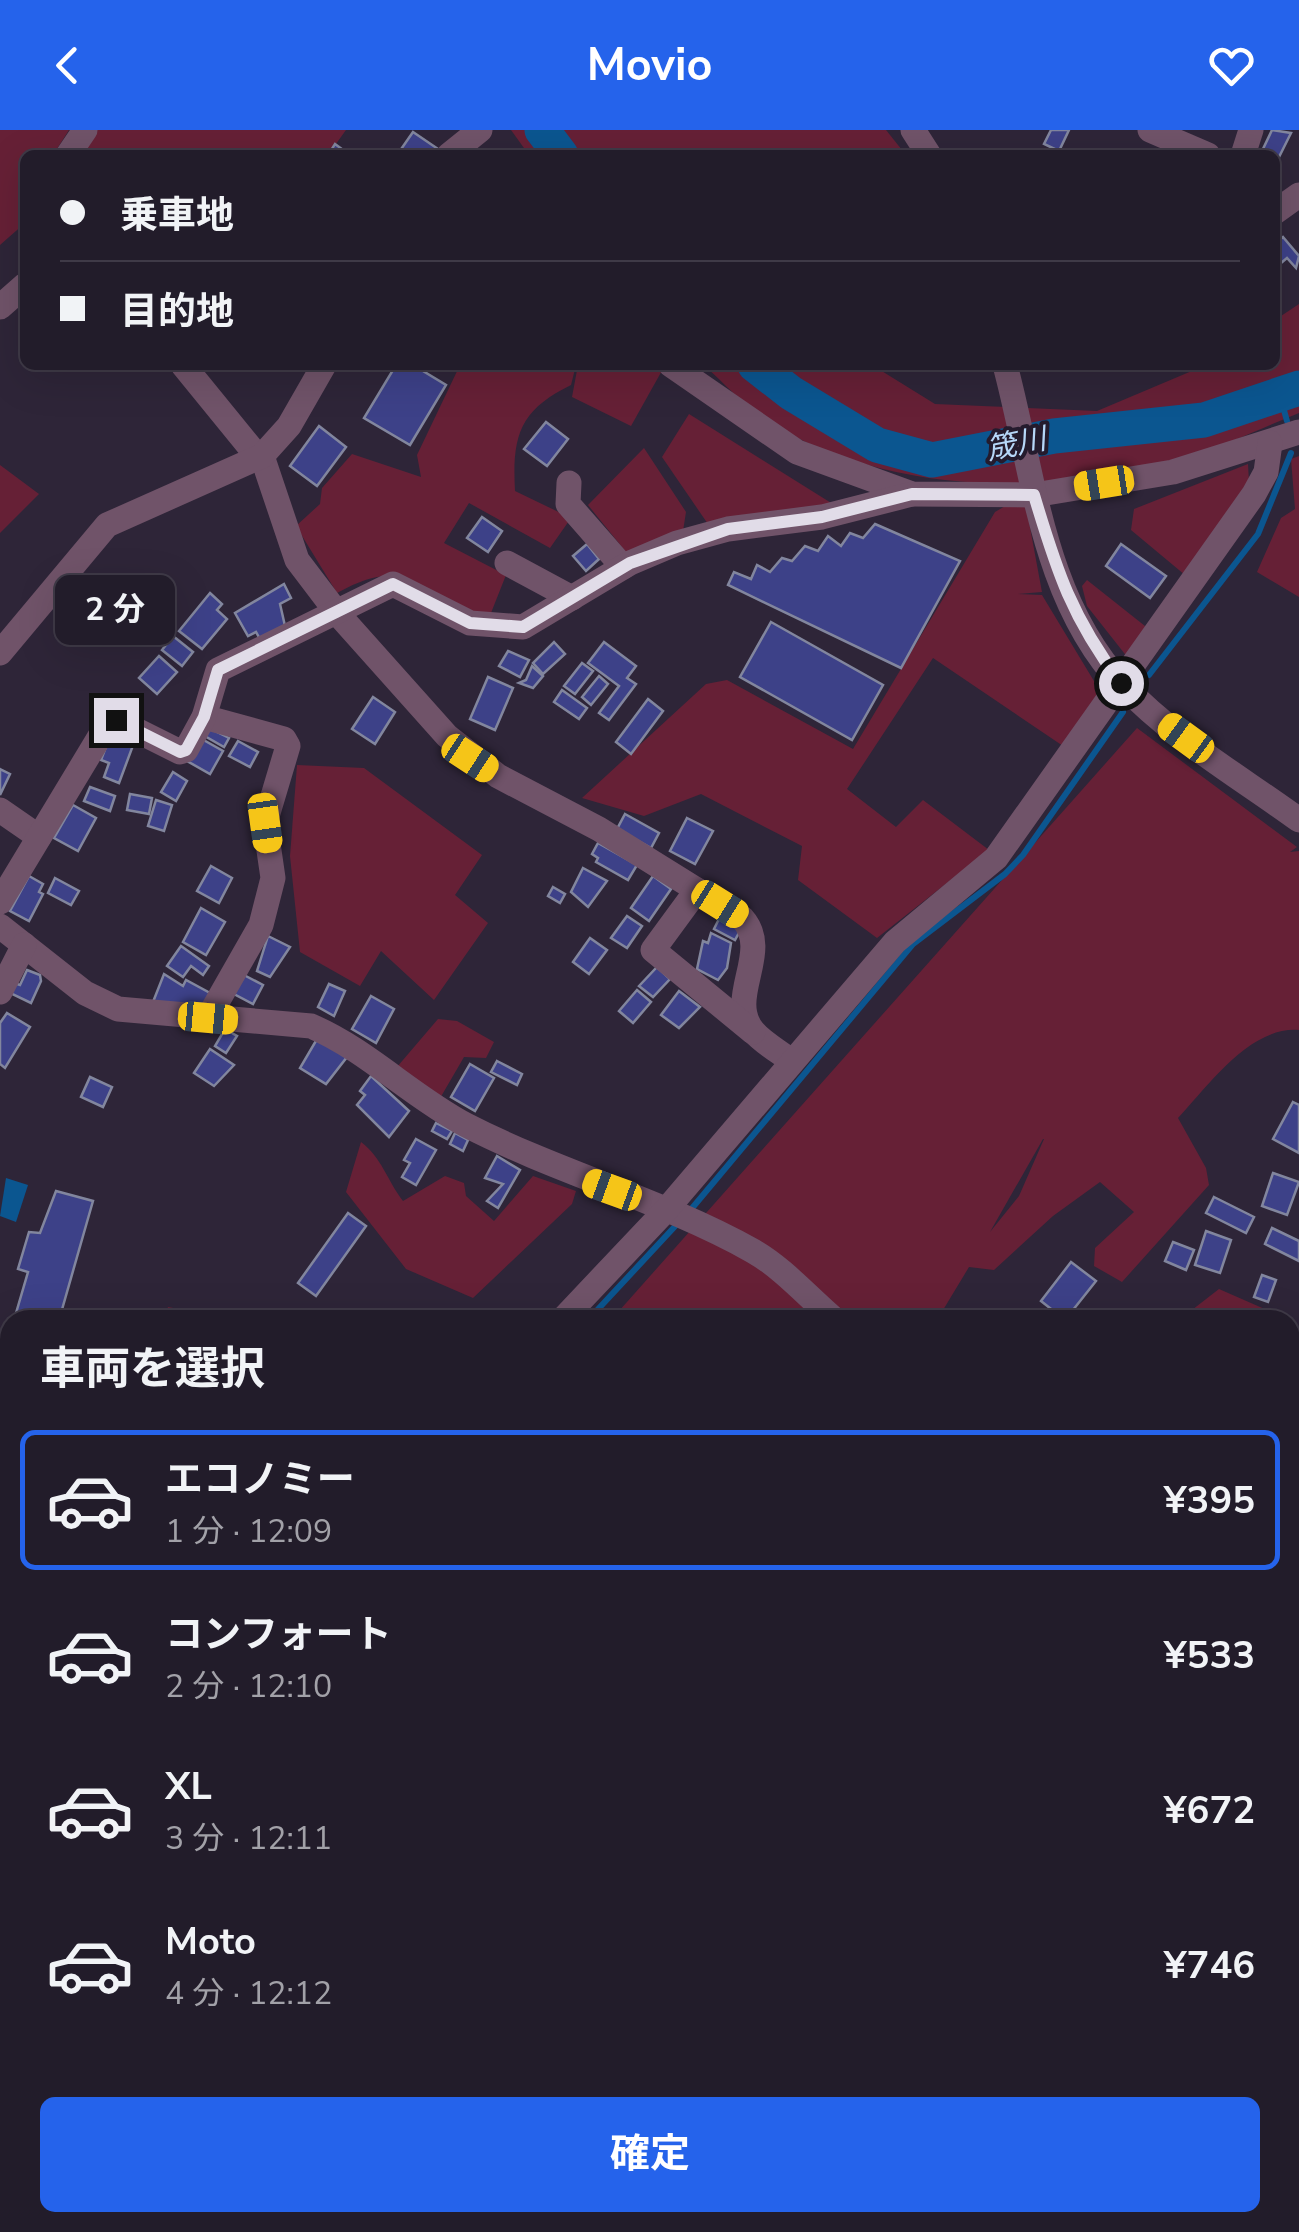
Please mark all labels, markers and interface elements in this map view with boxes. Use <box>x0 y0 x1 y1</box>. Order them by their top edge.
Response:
text: Movio <box>587 35 712 96</box>
icon: back <box>40 38 95 93</box>
icon: heart <box>1204 38 1259 93</box>
text: 乗車地 <box>120 190 234 241</box>
text: 目的地 <box>120 286 234 337</box>
water label: 筬川 <box>983 418 1052 470</box>
car <box>1072 463 1136 503</box>
callout: 2 分 <box>56 575 176 645</box>
text: 2 分 <box>85 588 145 631</box>
route start <box>1099 661 1144 706</box>
route end <box>94 698 139 743</box>
car <box>1153 708 1219 768</box>
car <box>437 729 503 787</box>
car <box>246 791 284 855</box>
car <box>687 875 753 933</box>
car <box>177 1000 239 1036</box>
car <box>579 1166 645 1214</box>
text: 車両を選択 <box>40 1339 265 1400</box>
text: エコノミー <box>165 1454 355 1505</box>
icon: car <box>45 1455 135 1545</box>
text: ¥395 <box>1164 1475 1255 1526</box>
text: 1 分 · 12:09 <box>165 1510 332 1553</box>
text: コンフォート <box>165 1609 392 1660</box>
icon: car <box>45 1610 135 1700</box>
text: ¥533 <box>1164 1630 1255 1681</box>
text: 2 分 · 12:10 <box>165 1665 332 1708</box>
text: XL <box>165 1761 212 1812</box>
icon: car <box>45 1765 135 1855</box>
text: ¥672 <box>1164 1785 1255 1836</box>
text: 3 分 · 12:11 <box>165 1817 332 1860</box>
text: Moto <box>165 1916 256 1967</box>
icon: car <box>45 1920 135 2010</box>
text: ¥746 <box>1164 1940 1255 1991</box>
text: 4 分 · 12:12 <box>165 1972 332 2015</box>
button: 確定 <box>40 2097 1260 2212</box>

